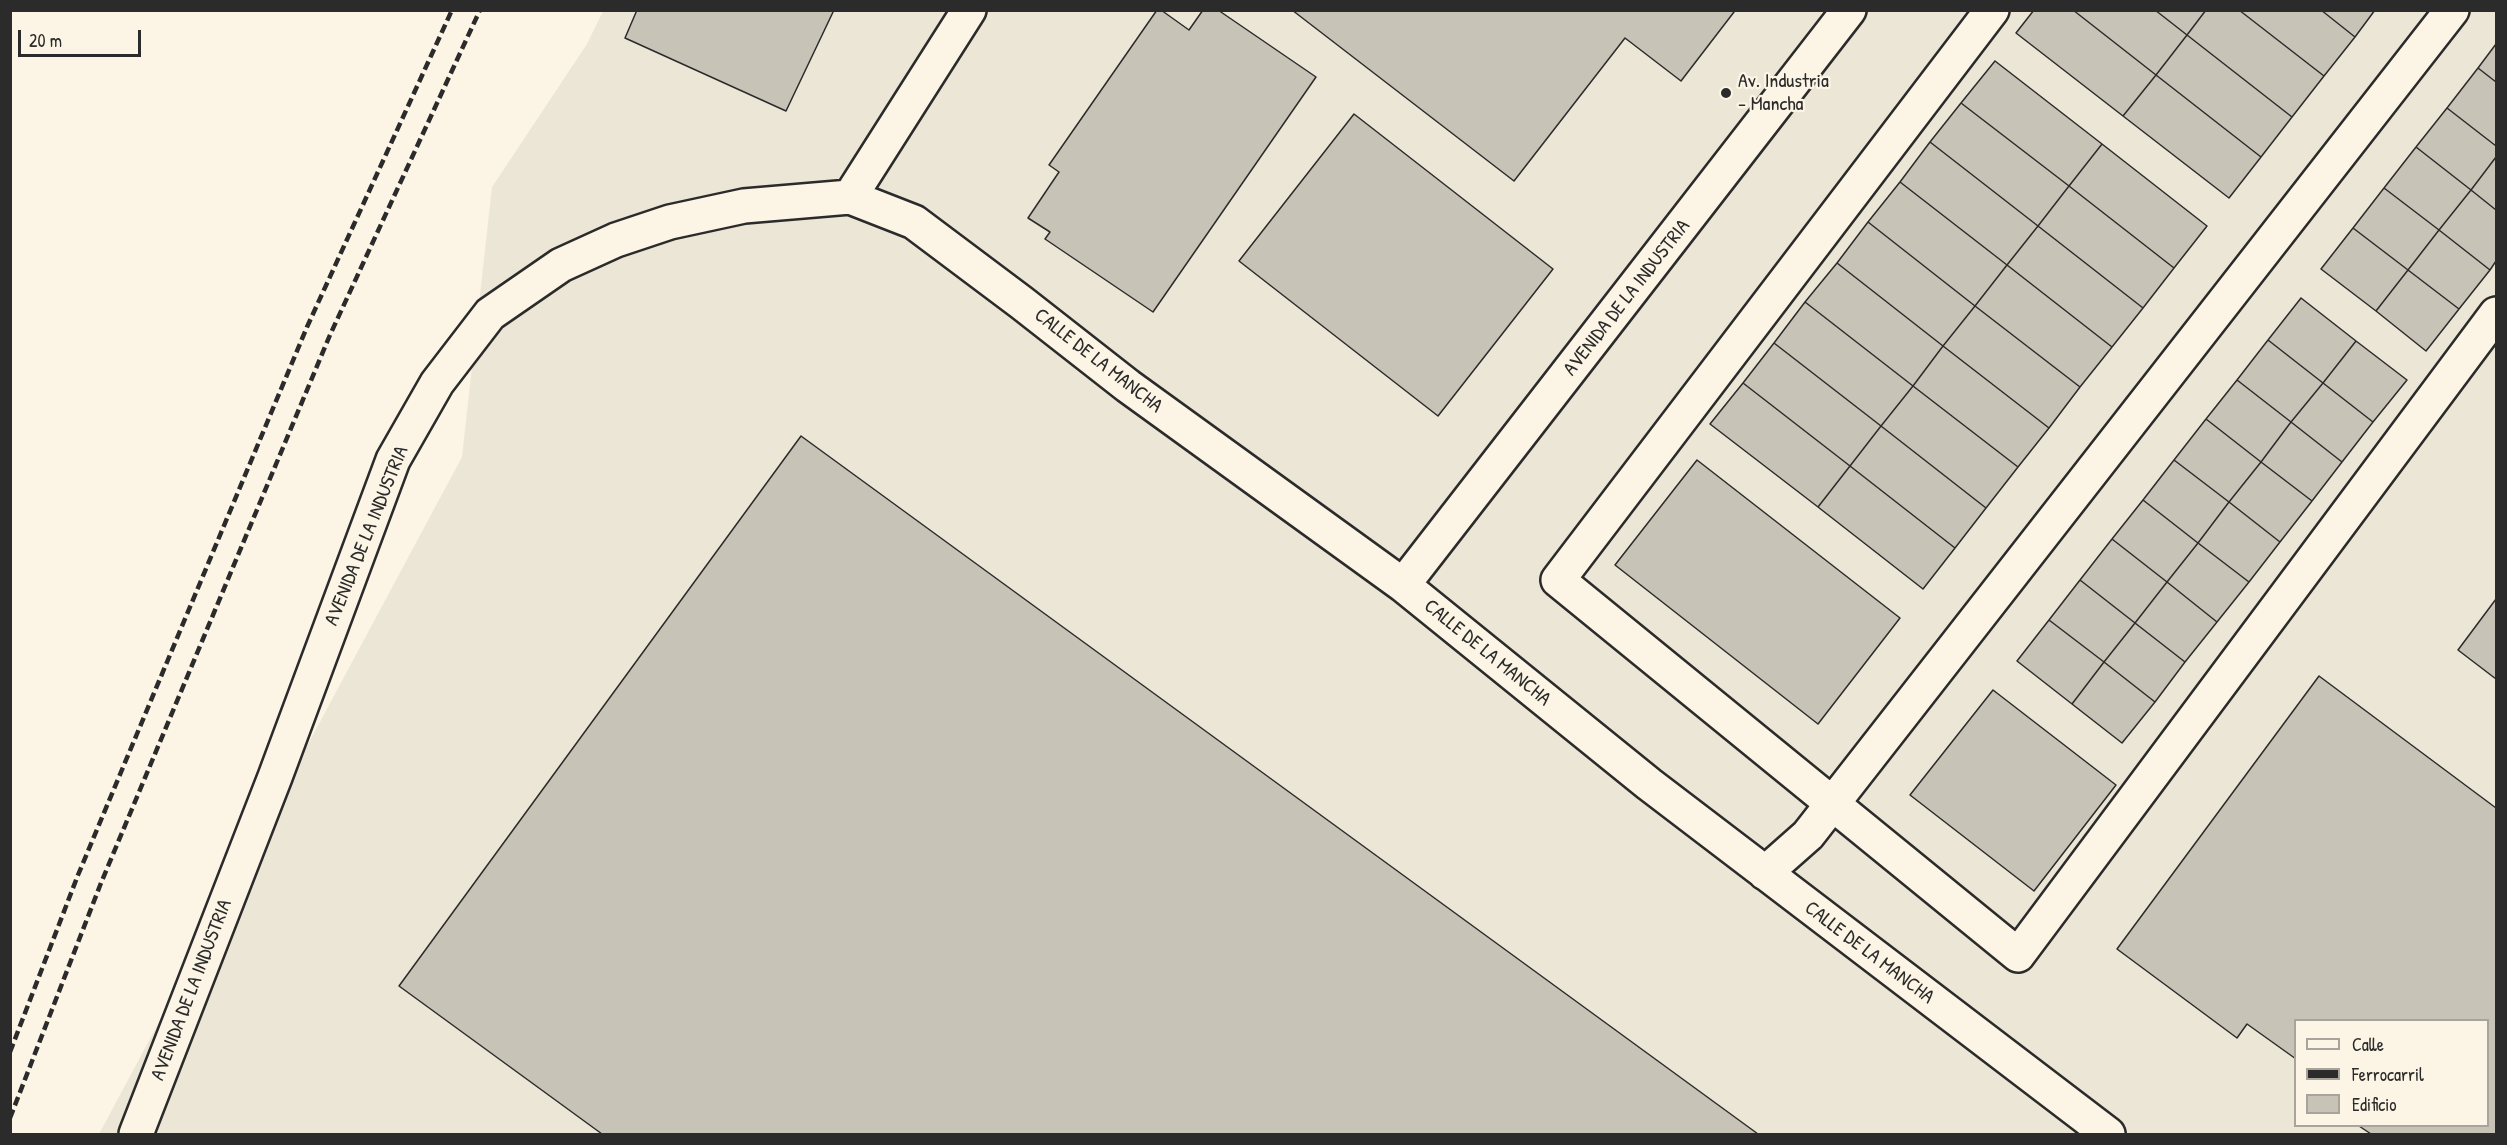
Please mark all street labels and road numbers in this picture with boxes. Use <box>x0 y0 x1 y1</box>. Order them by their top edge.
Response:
street label: AVENIDA DE LA INDUSTRIA <box>1559 215 1695 381</box>
street label: CALLE DE LA MANCHA <box>1029 303 1167 419</box>
street label: AVENIDA DE LA INDUSTRIA <box>320 443 414 629</box>
street label: CALLE DE LA MANCHA <box>1419 595 1555 711</box>
street label: AVENIDA DE LA INDUSTRIA <box>146 896 238 1084</box>
street label: CALLE DE LA MANCHA <box>1799 896 1939 1010</box>

